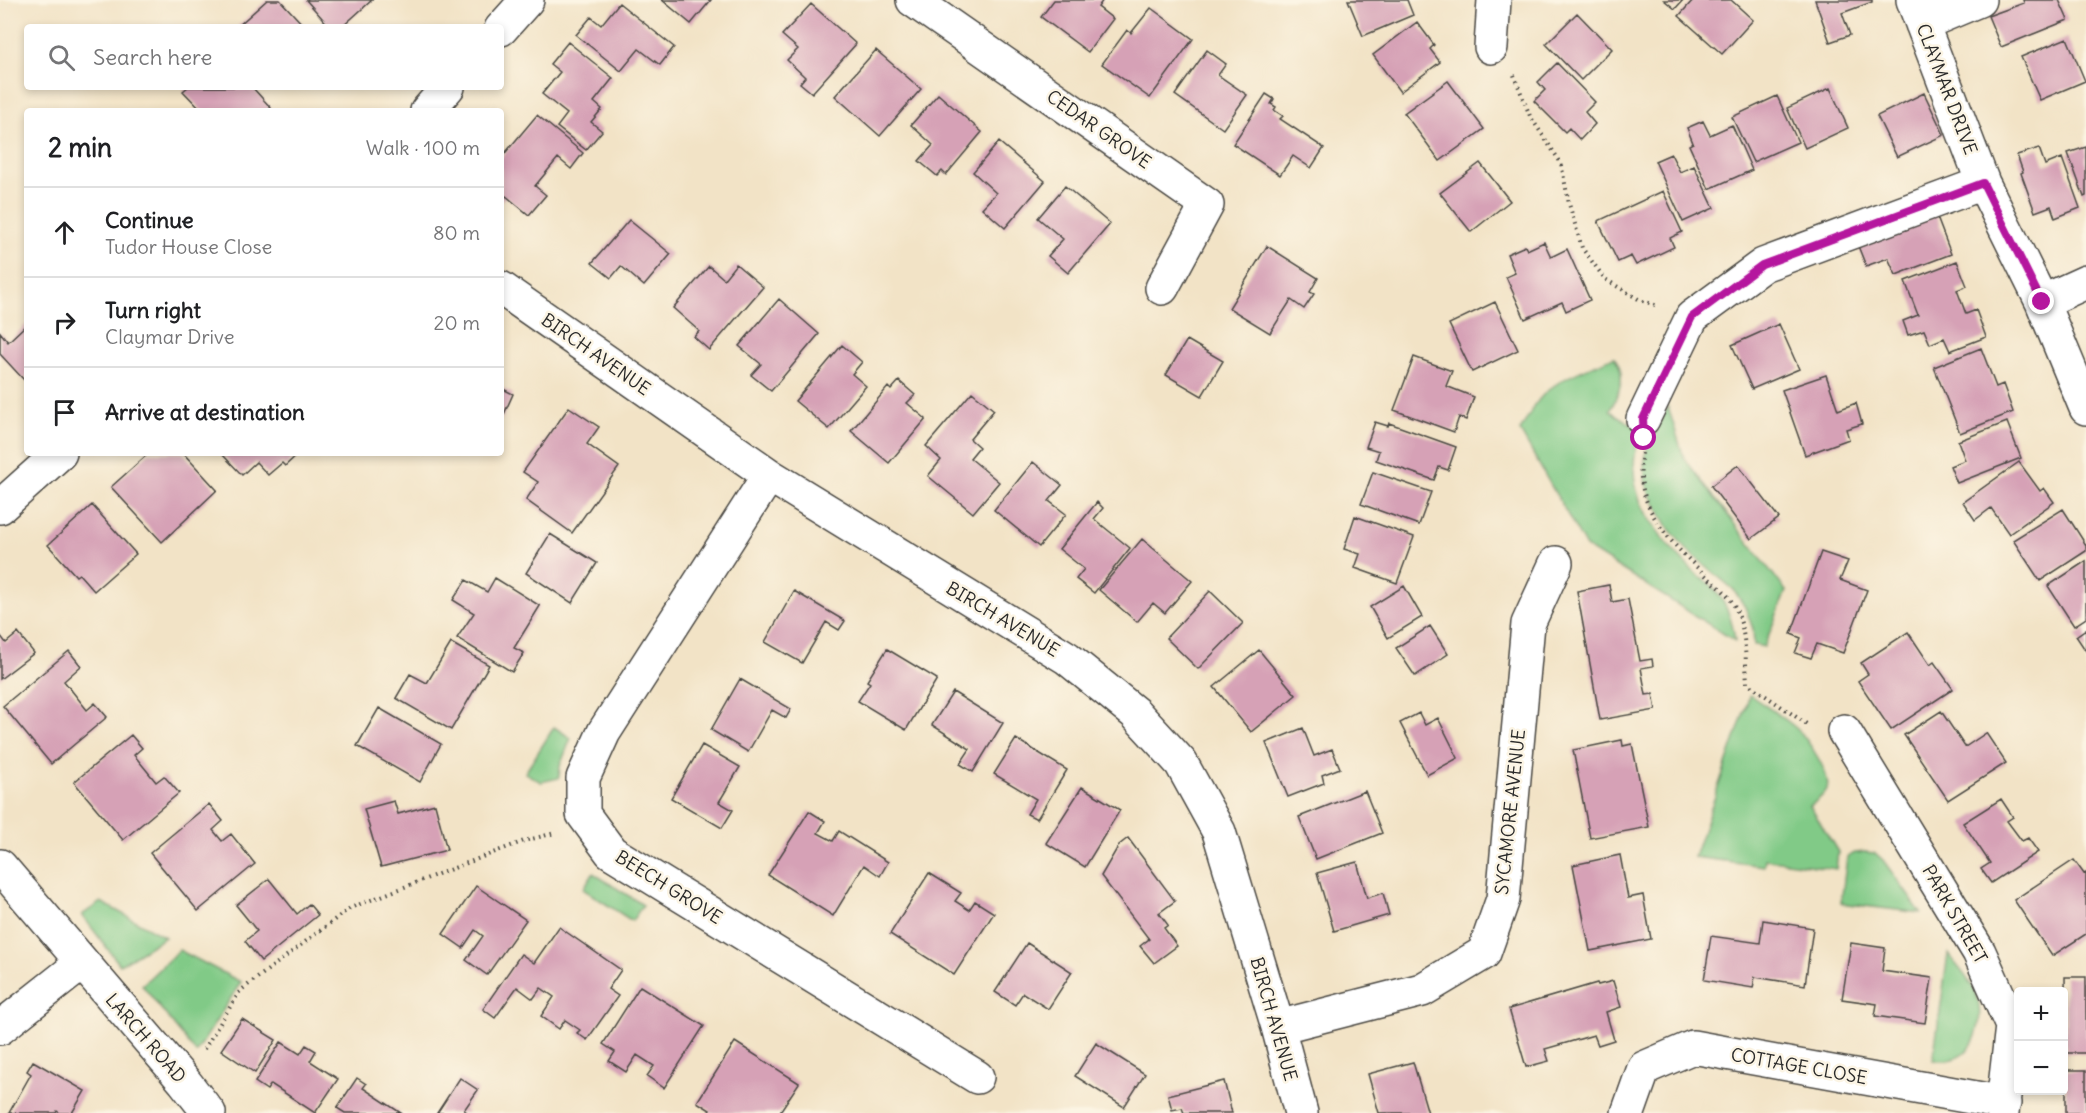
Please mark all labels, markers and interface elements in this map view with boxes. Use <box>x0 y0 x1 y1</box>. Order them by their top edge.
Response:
street label: CLAYMAR DRIVE <box>1912 20 1982 158</box>
search box <box>24 24 504 90</box>
icon: search <box>45 41 78 74</box>
text: Search here <box>93 43 212 71</box>
street label: CEDAR GROVE <box>1042 84 1156 174</box>
text: 2 min <box>48 131 112 164</box>
text: Walk · 100 m <box>366 135 480 160</box>
text: Continue <box>105 206 194 234</box>
icon: ahead <box>48 216 81 249</box>
text: 80 m <box>433 220 480 245</box>
text: Tudor House Close <box>105 234 272 259</box>
route end <box>2028 288 2054 314</box>
text: Turn right <box>105 296 201 324</box>
icon: right <box>48 306 81 339</box>
street label: BIRCH AVENUE <box>537 308 655 400</box>
text: 20 m <box>434 310 480 335</box>
text: Claymar Drive <box>105 324 235 349</box>
icon: arrive <box>48 396 81 429</box>
text: Arrive at destination <box>105 398 305 426</box>
route start <box>1630 424 1656 450</box>
street label: BIRCH AVENUE <box>942 576 1064 662</box>
street label: SYCAMORE AVENUE <box>1490 728 1530 896</box>
street label: BEECH GROVE <box>611 845 727 929</box>
street label: PARK STREET <box>1918 861 1992 967</box>
street label: BIRCH AVENUE <box>1245 954 1303 1084</box>
map controls <box>2014 987 2068 1095</box>
button: + <box>2014 987 2068 1041</box>
street label: LARCH ROAD <box>101 988 191 1088</box>
button: − <box>2014 1041 2068 1095</box>
street label: COTTAGE CLOSE <box>1729 1043 1869 1089</box>

